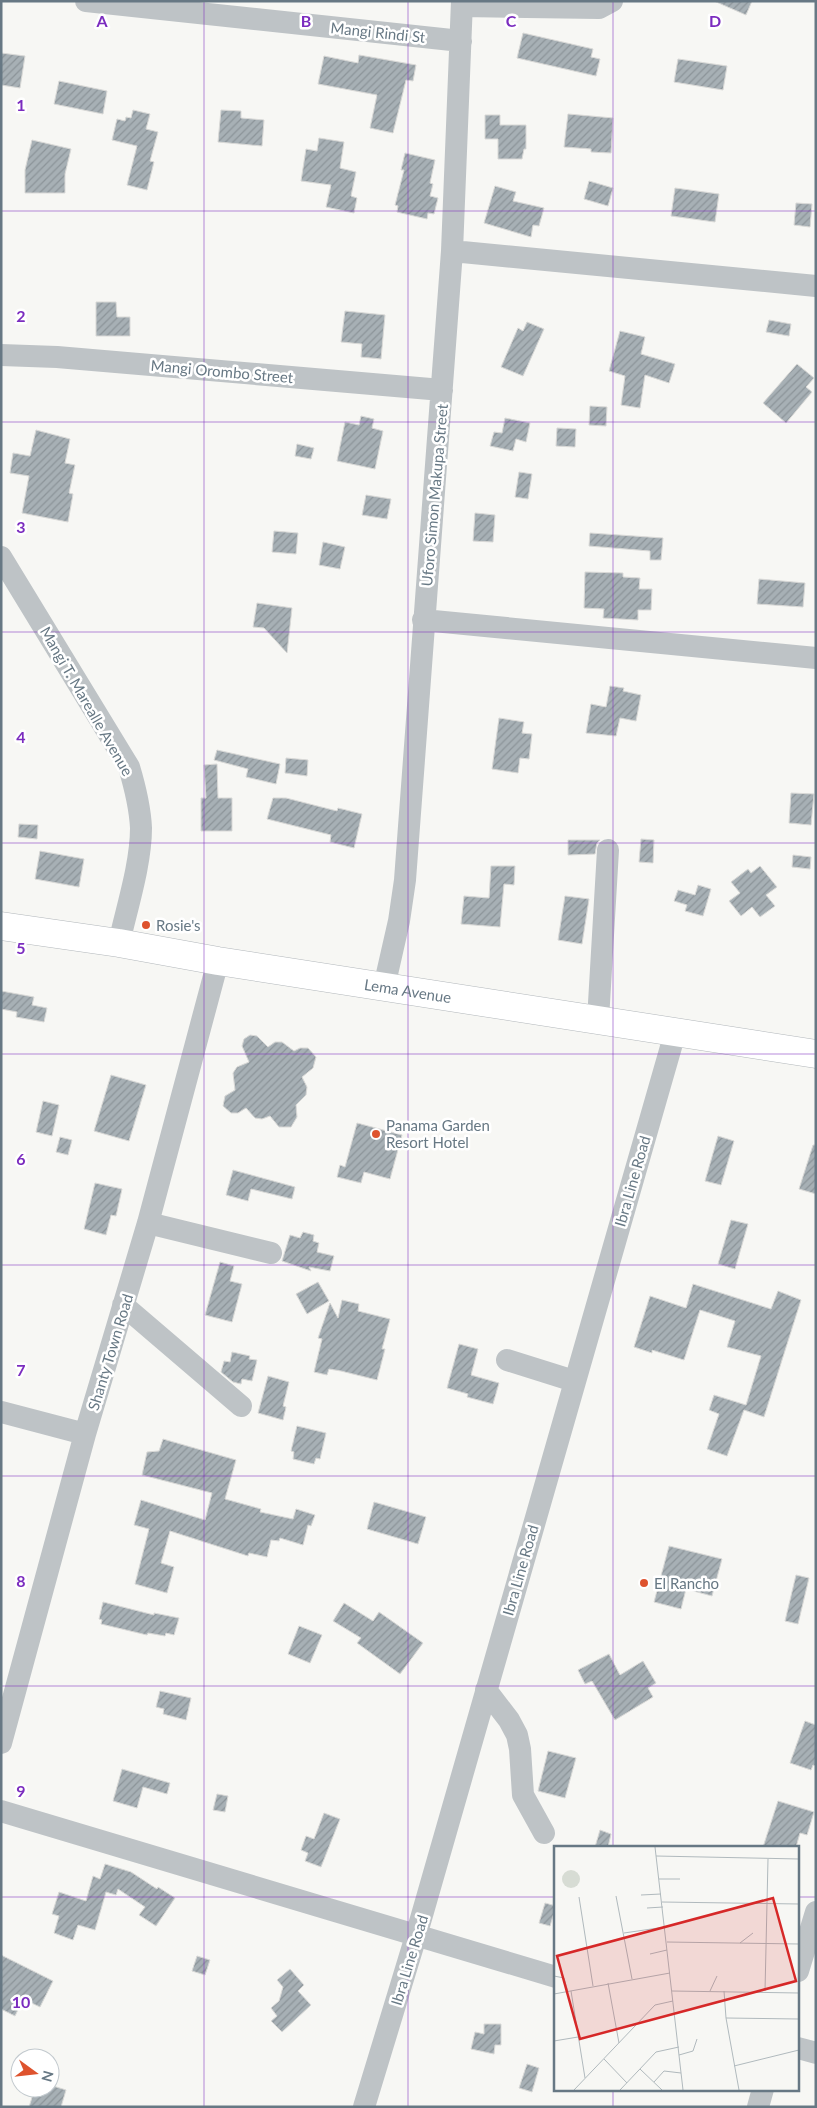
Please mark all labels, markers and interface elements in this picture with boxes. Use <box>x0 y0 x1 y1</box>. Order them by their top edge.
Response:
text: A <box>95 11 108 30</box>
text: B <box>301 11 311 30</box>
text: C <box>506 11 517 30</box>
text: D <box>709 11 721 30</box>
street label: Mangi Rindi St <box>330 18 427 46</box>
text: 1 <box>16 95 26 114</box>
text: 2 <box>16 306 26 325</box>
street label: Mangi Orombo Street <box>150 356 295 386</box>
street label: Uforo Simon Makupa Street <box>417 402 451 587</box>
text: 3 <box>16 517 26 536</box>
street label: Mangi T. Marealle Avenue <box>37 623 137 779</box>
text: 4 <box>16 727 26 746</box>
place label: Rosie's <box>156 916 201 934</box>
marker: Rosie's <box>140 919 152 931</box>
text: 5 <box>16 938 26 957</box>
street label: Lema Avenue <box>363 975 453 1006</box>
place label: Panama Garden Resort Hotel <box>386 1116 490 1151</box>
marker: Panama Garden Resort Hotel <box>370 1128 382 1140</box>
street label: Ibra Line Road <box>610 1133 654 1229</box>
text: 6 <box>16 1149 26 1168</box>
street label: Shanty Town Road <box>84 1292 136 1412</box>
text: 7 <box>16 1360 26 1379</box>
street label: Ibra Line Road <box>498 1522 542 1618</box>
text: 8 <box>16 1571 26 1590</box>
place label: El Rancho <box>654 1574 719 1592</box>
marker: El Rancho <box>638 1577 650 1589</box>
text: 9 <box>16 1781 26 1800</box>
inset map <box>554 1846 800 2090</box>
street label: Ibra Line Road <box>387 1913 431 2007</box>
text: 10 <box>12 1992 30 2011</box>
north arrow <box>10 2048 60 2098</box>
text: N <box>38 2069 58 2084</box>

